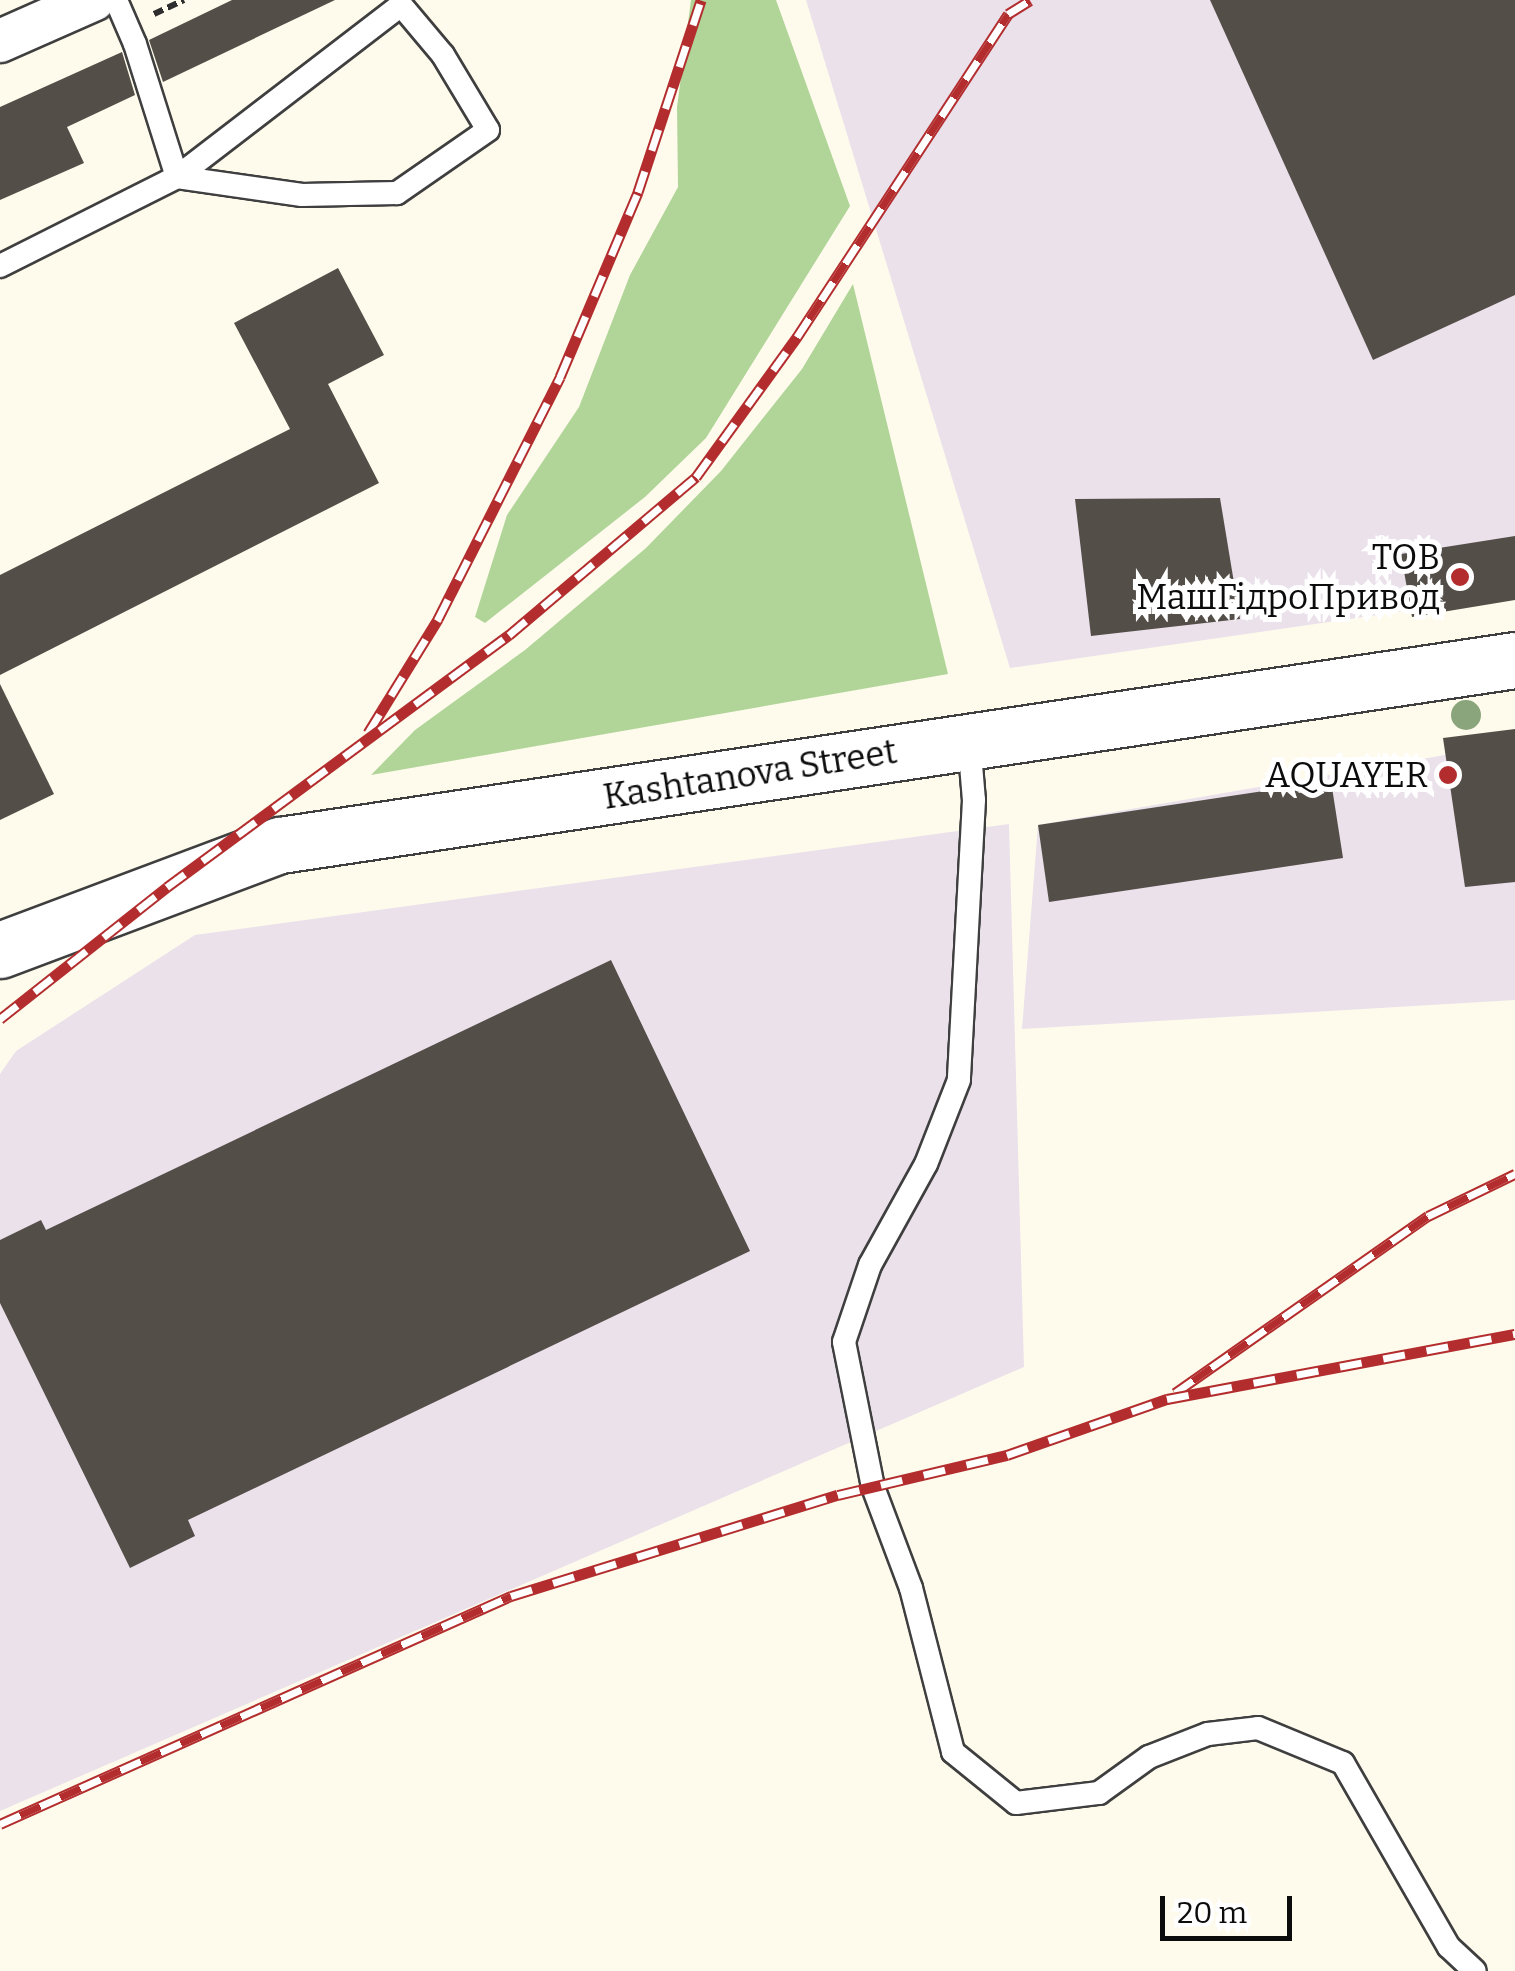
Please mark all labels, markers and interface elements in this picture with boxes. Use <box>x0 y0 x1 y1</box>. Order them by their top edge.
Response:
place label: ТОВ МашГідроПривод <box>1136 536 1440 618</box>
marker: ТОВ МашГідроПривод <box>1449 566 1471 588</box>
street label: Kashtanova Street <box>600 730 900 818</box>
place label: AQUAYER <box>1265 754 1428 796</box>
marker: AQUAYER <box>1437 764 1459 786</box>
scale bar <box>1165 1876 1298 1938</box>
text: 20 m <box>1177 1895 1247 1931</box>

